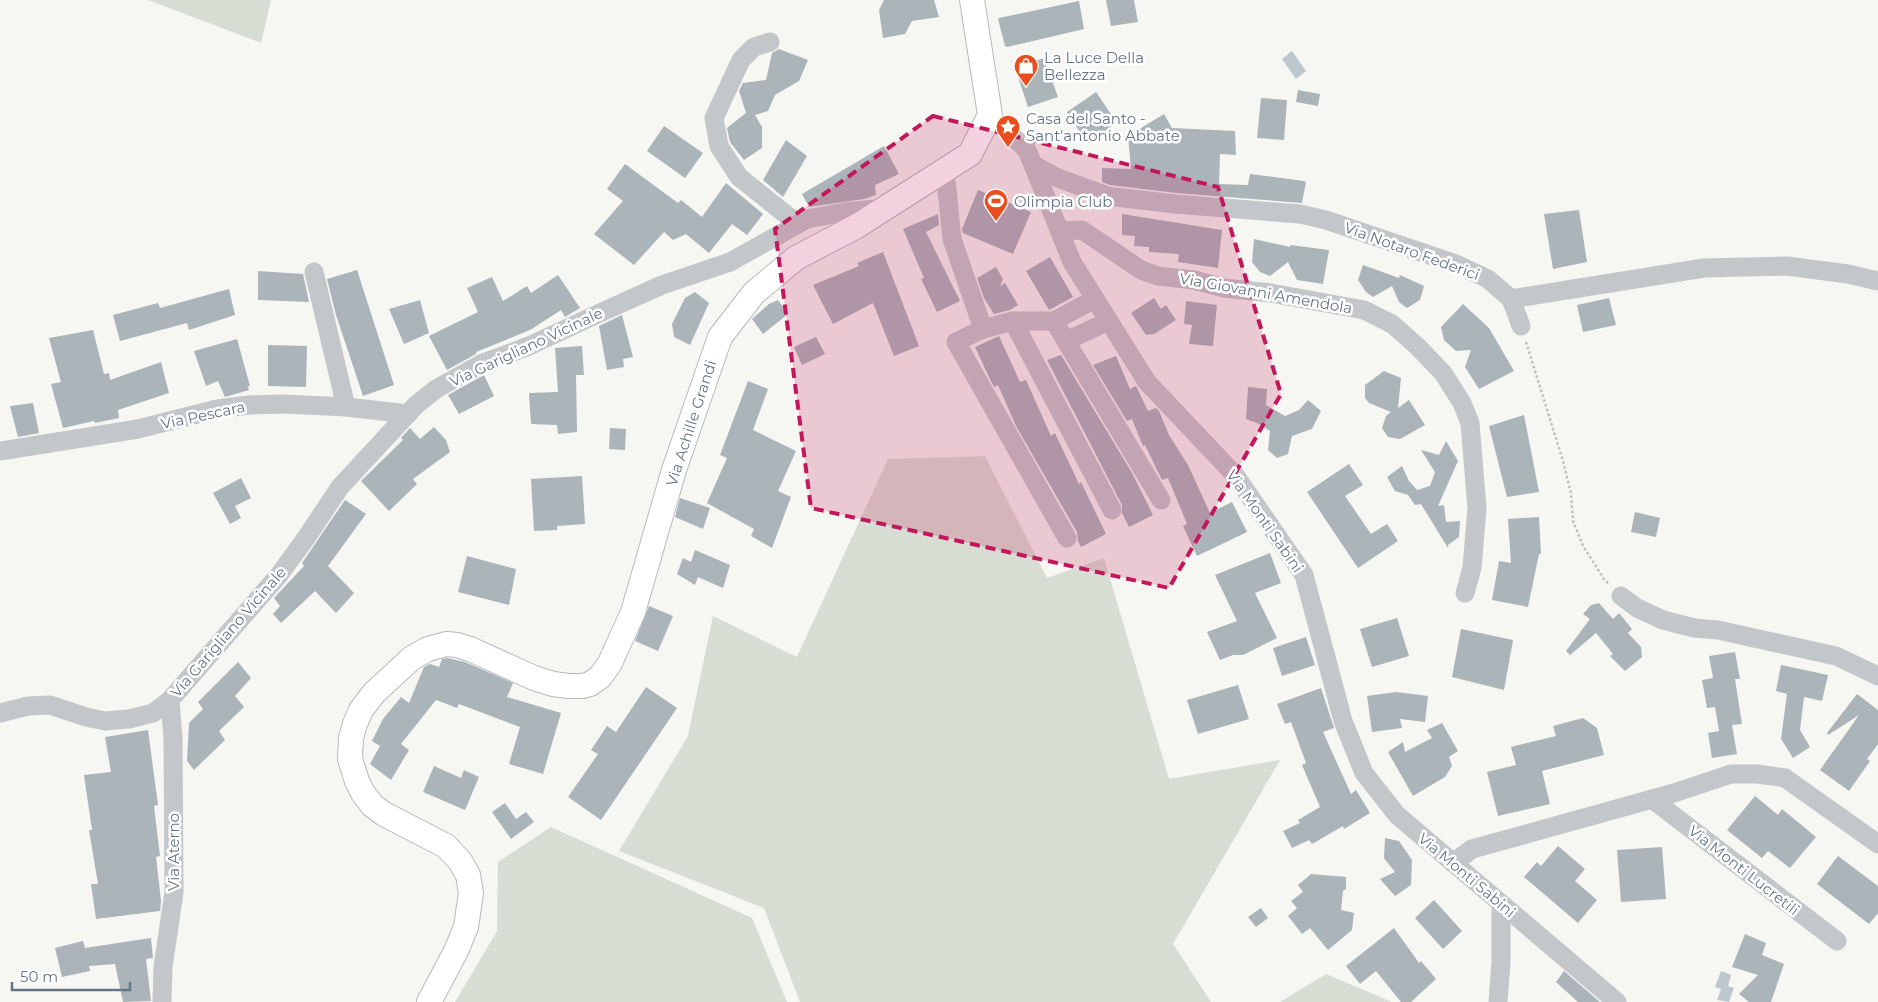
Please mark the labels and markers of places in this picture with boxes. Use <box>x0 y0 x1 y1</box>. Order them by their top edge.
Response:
place label: La Luce Della Bellezza <box>1044 48 1144 84</box>
shop icon: La Luce Della Bellezza <box>1013 53 1039 87</box>
place label: Casa del Santo - Sant'antonio Abbate <box>1026 109 1180 145</box>
place icon: Casa del Santo - Sant'antonio Abbate <box>995 114 1021 148</box>
sports icon: Olimpia Club <box>983 188 1009 222</box>
place label: Olimpia Club <box>1014 192 1112 211</box>

